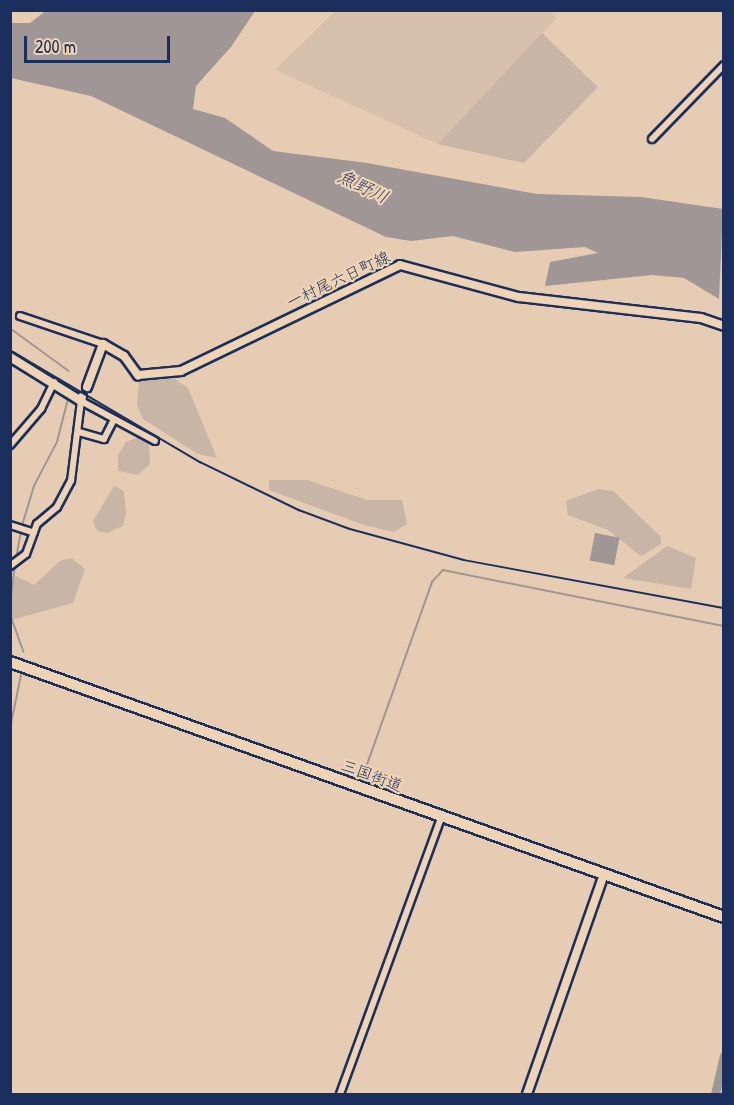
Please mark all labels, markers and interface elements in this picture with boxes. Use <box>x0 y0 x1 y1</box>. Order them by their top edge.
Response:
scale bar <box>27 24 172 62</box>
text: 200 m <box>35 34 76 59</box>
water label: 魚野川 <box>334 165 392 209</box>
street label: 一村尾六日町線 <box>283 247 393 311</box>
street label: 三国街道 <box>339 755 405 795</box>

